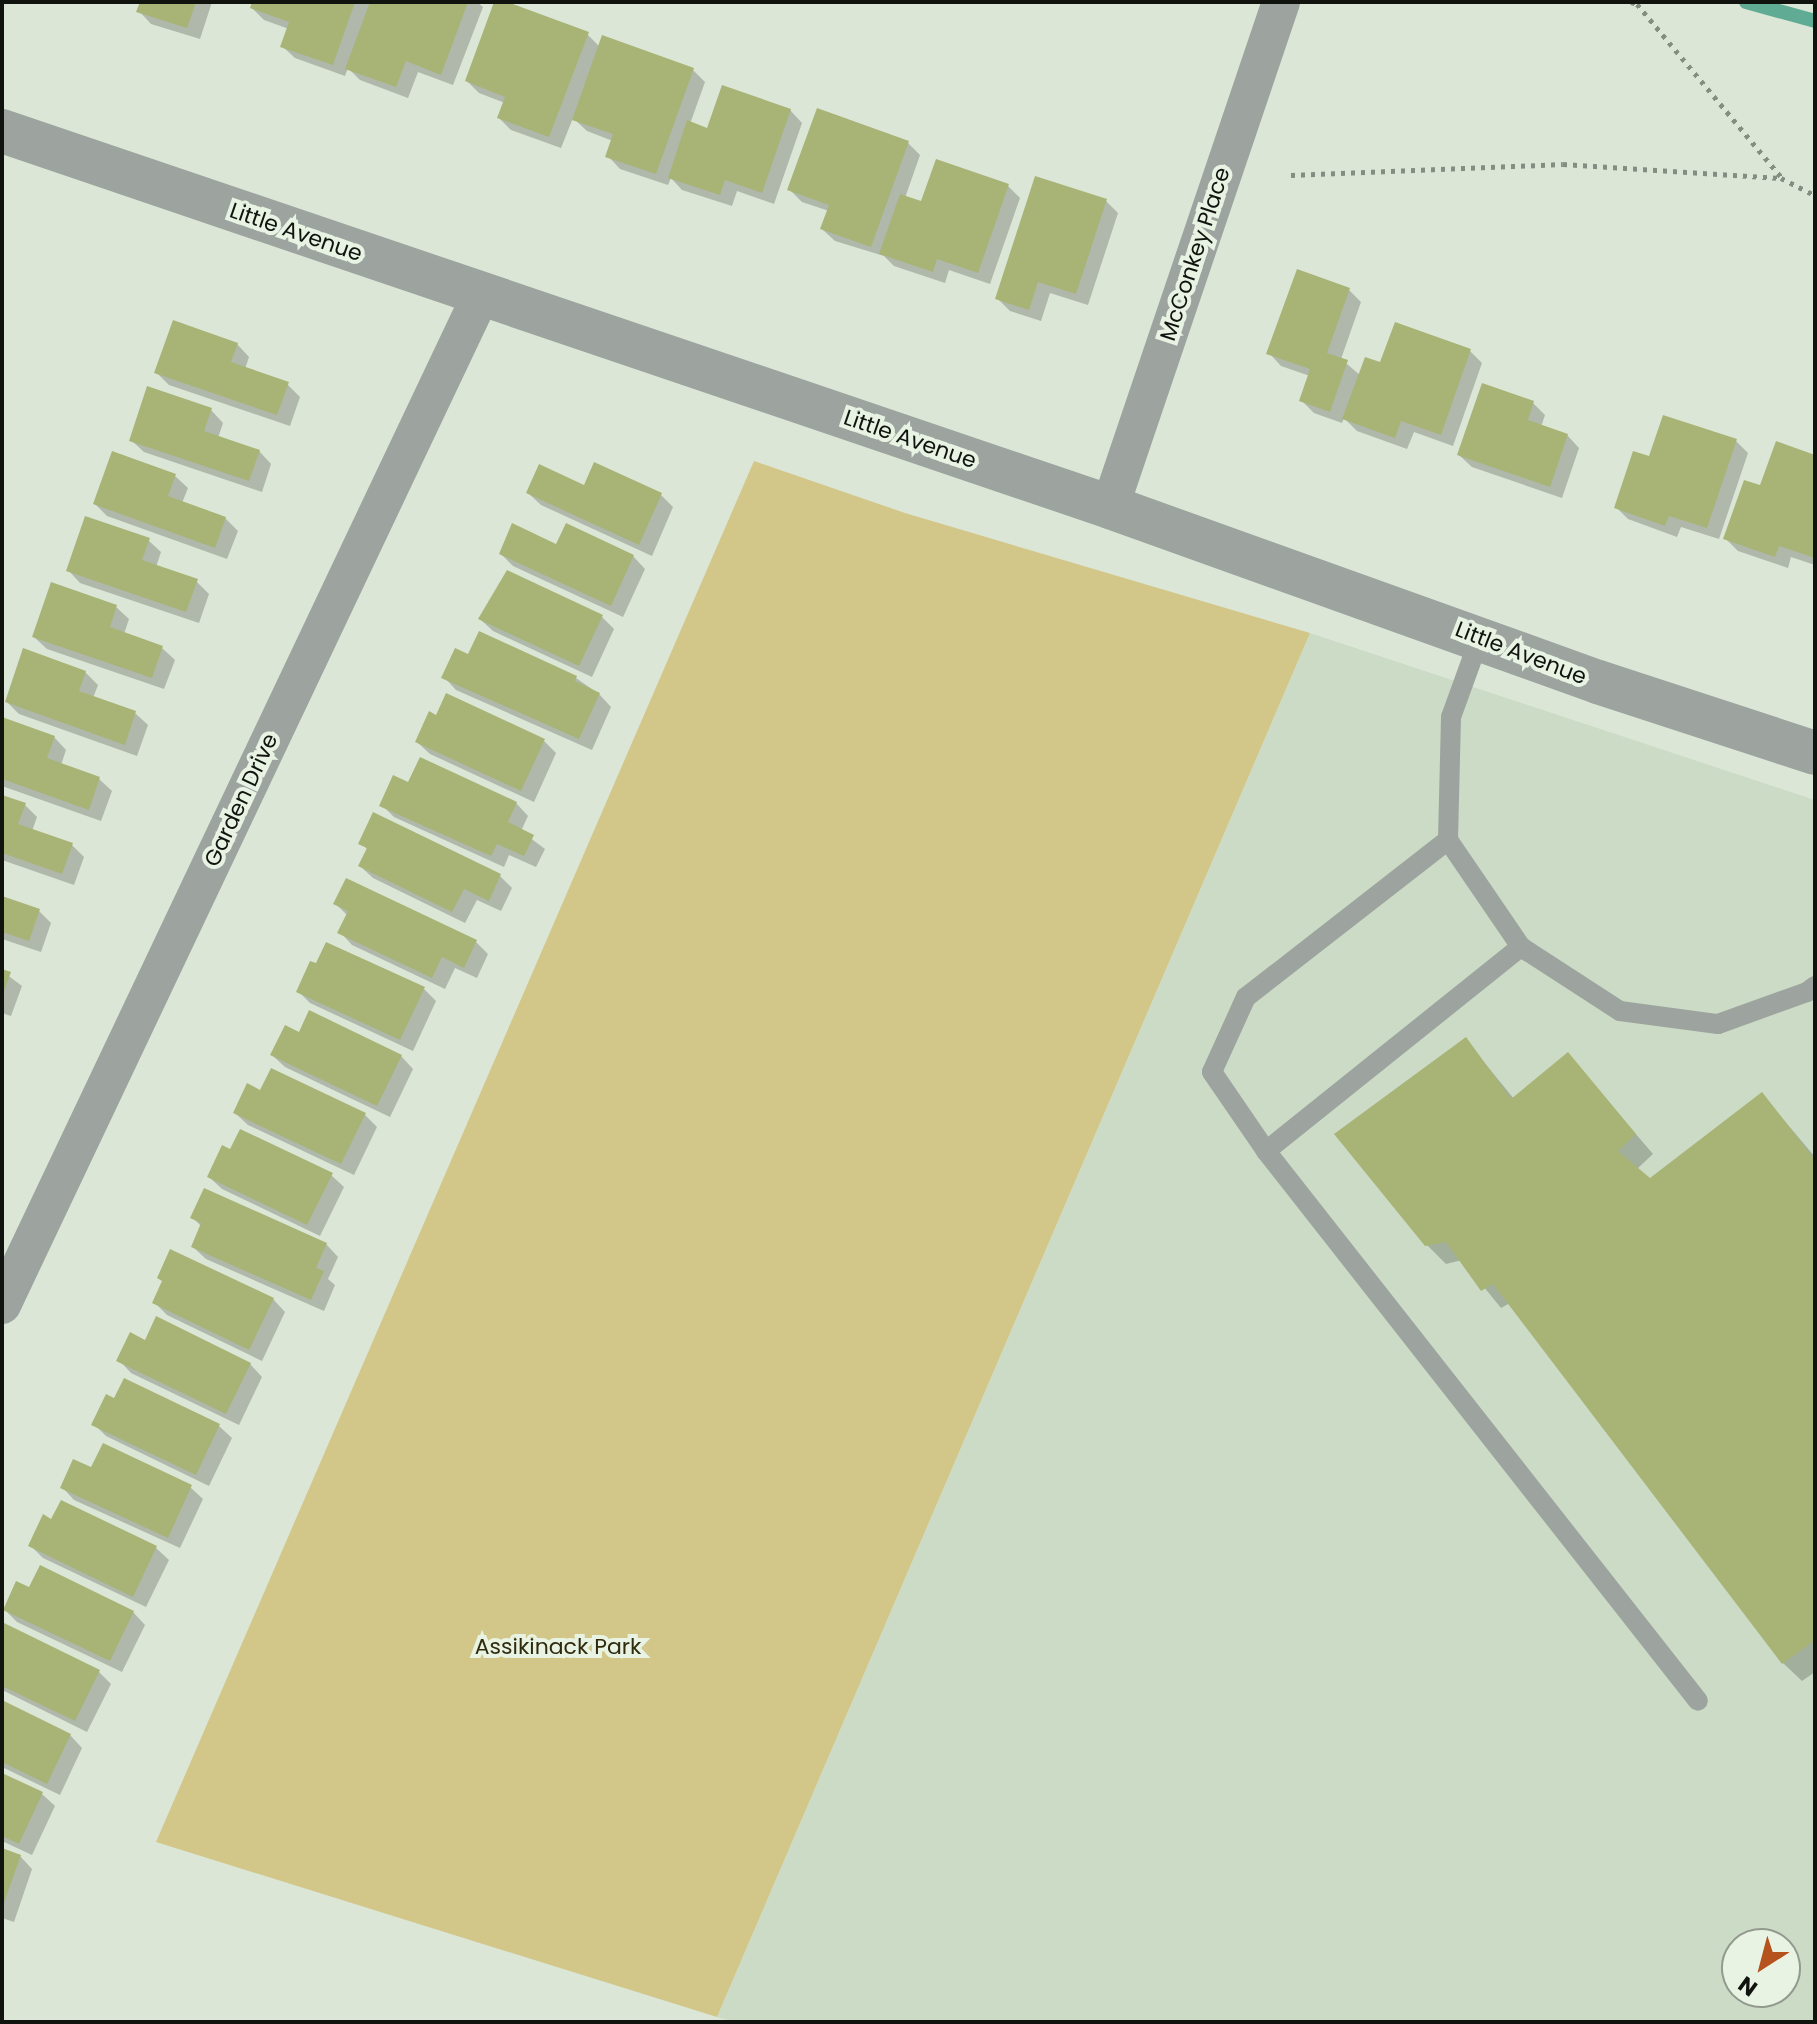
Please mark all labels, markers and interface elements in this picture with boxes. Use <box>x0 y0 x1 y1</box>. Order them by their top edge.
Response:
street label: McConkey Place <box>1155 164 1235 344</box>
street label: Little Avenue <box>226 197 366 267</box>
street label: Little Avenue <box>840 404 980 474</box>
street label: Little Avenue <box>1452 616 1590 690</box>
street label: Garden Drive <box>199 729 283 871</box>
park label: Assikinack Park <box>475 1634 641 1660</box>
north arrow <box>1721 1928 1801 2008</box>
text: N <box>1732 1969 1764 2004</box>

